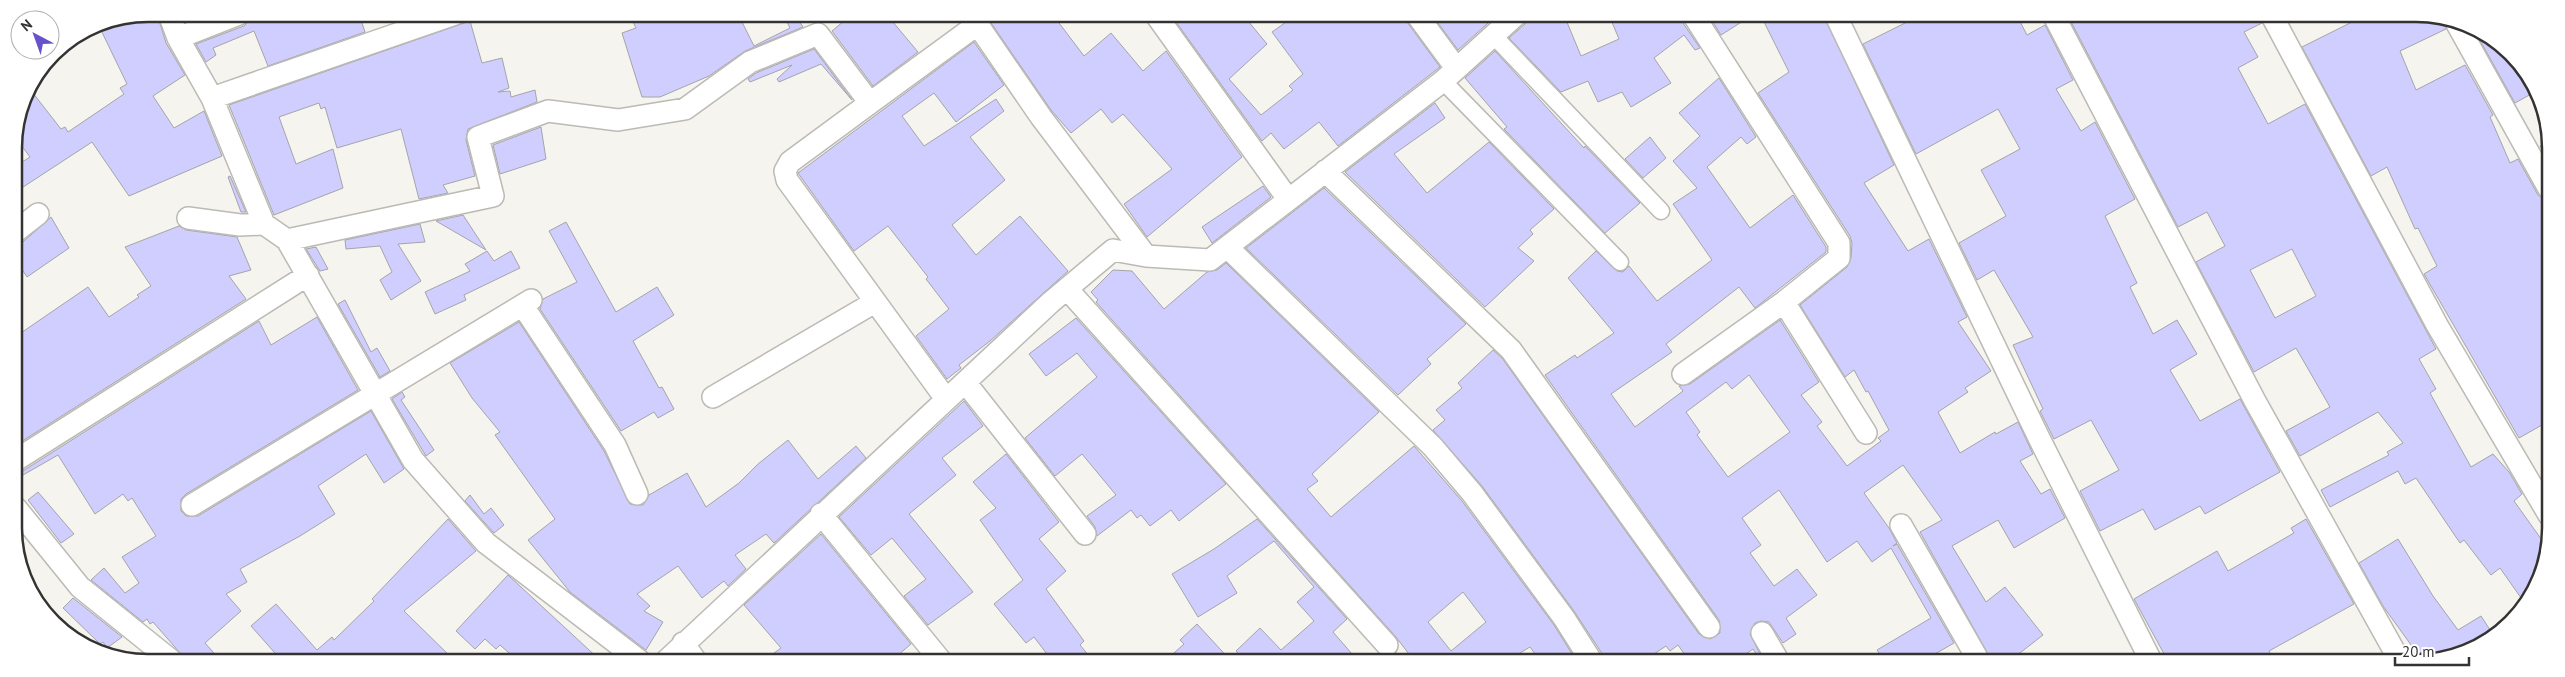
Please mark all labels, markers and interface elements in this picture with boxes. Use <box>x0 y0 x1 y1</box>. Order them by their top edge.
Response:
north arrow <box>10 10 60 60</box>
text: N <box>17 15 36 35</box>
scale bar <box>2395 634 2469 666</box>
text: 20 m <box>2402 642 2435 661</box>

